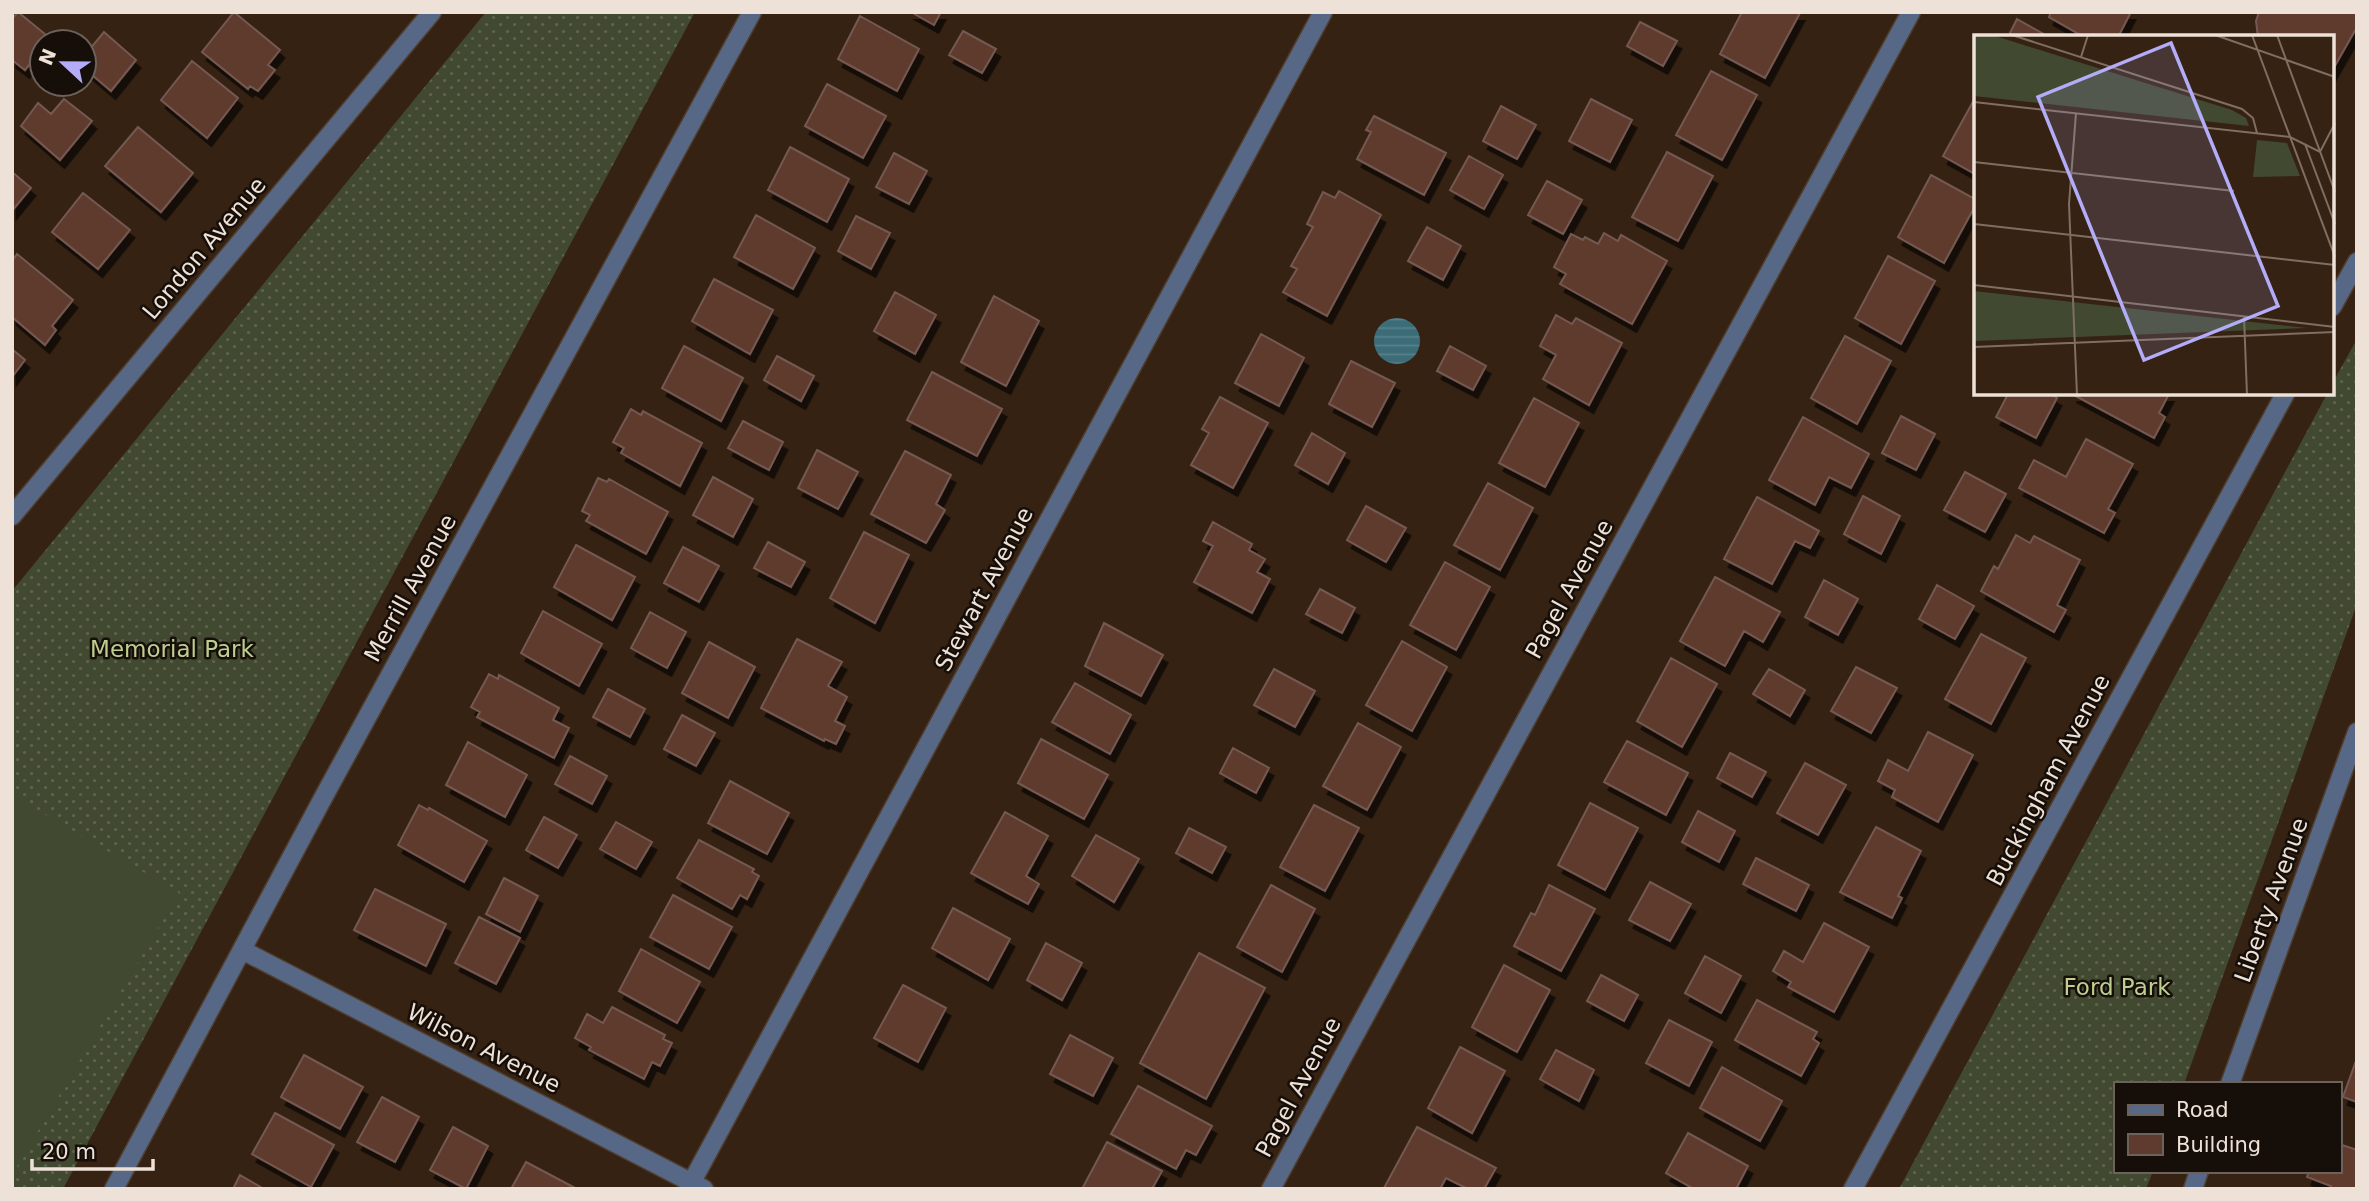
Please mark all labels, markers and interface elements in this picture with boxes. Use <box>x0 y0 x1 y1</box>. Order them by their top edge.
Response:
north arrow <box>28 28 98 98</box>
inset map <box>1974 35 2334 396</box>
text: N <box>34 45 60 68</box>
street label: London Avenue <box>137 172 271 324</box>
street label: Stewart Avenue <box>930 503 1038 675</box>
street label: Merrill Avenue <box>359 510 461 666</box>
street label: Pagel Avenue <box>1520 515 1618 663</box>
park label: Memorial Park <box>90 636 255 662</box>
street label: Buckingham Avenue <box>1981 670 2115 890</box>
street label: Liberty Avenue <box>2229 814 2313 986</box>
park label: Ford Park <box>2063 974 2171 1000</box>
street label: Wilson Avenue <box>403 998 565 1098</box>
street label: Pagel Avenue <box>1250 1013 1346 1161</box>
legend <box>2114 1082 2341 1173</box>
text: Road <box>2176 1098 2229 1122</box>
scale bar <box>32 1128 152 1172</box>
text: Building <box>2176 1133 2261 1157</box>
text: 20 m <box>42 1140 96 1164</box>

